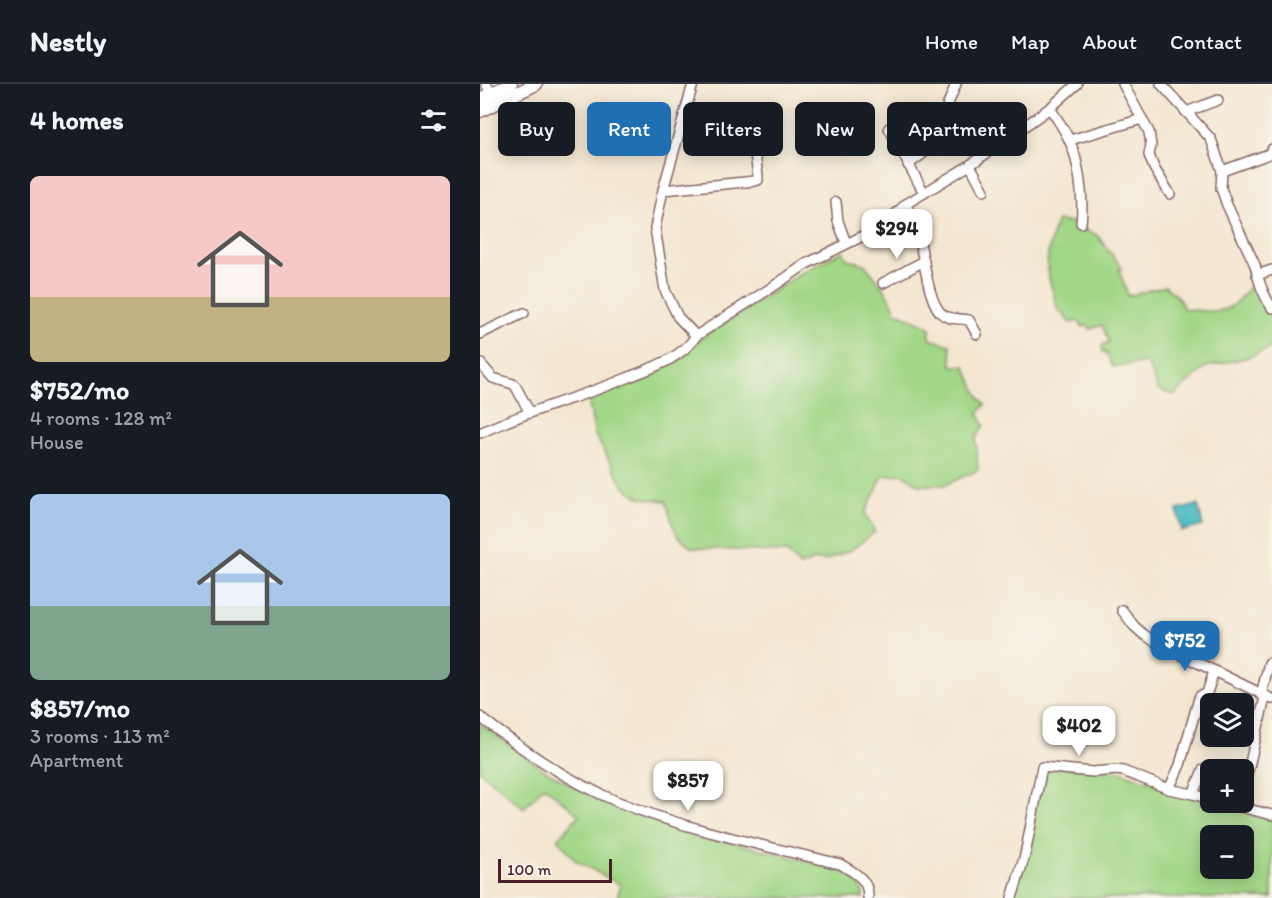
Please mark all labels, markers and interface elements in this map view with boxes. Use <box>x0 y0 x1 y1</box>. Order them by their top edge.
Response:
text: Nestly <box>30 24 106 58</box>
text: Home <box>925 29 978 54</box>
text: Map <box>1011 29 1050 54</box>
text: About <box>1083 29 1137 54</box>
text: Contact <box>1170 29 1242 54</box>
chip: Buy <box>498 102 575 156</box>
chip: Rent <box>587 102 671 156</box>
chip: Filters <box>683 102 783 156</box>
chip: New <box>795 102 875 156</box>
chip: Apartment <box>887 102 1027 156</box>
text: 4 homes <box>30 104 124 136</box>
icon: filters <box>417 104 450 137</box>
pin: $294 <box>861 209 933 260</box>
icon: home <box>186 215 294 323</box>
text: $294 <box>875 216 919 240</box>
text: $752/mo <box>30 374 129 406</box>
text: 4 rooms · 128 m² <box>30 406 172 430</box>
text: House <box>30 430 84 454</box>
icon: home <box>186 533 294 641</box>
pin: $752 <box>1149 621 1221 672</box>
text: $752 <box>1164 628 1206 652</box>
text: $857/mo <box>30 692 130 724</box>
map controls <box>1200 693 1254 879</box>
button: layers <box>1200 693 1254 747</box>
pin: $402 <box>1043 706 1115 757</box>
text: $402 <box>1057 713 1102 737</box>
text: 3 rooms · 113 m² <box>30 724 170 748</box>
text: Apartment <box>30 748 123 772</box>
button: + <box>1200 759 1254 813</box>
pin: $857 <box>652 761 724 812</box>
text: $857 <box>667 768 709 792</box>
button: − <box>1200 825 1254 879</box>
scale bar <box>498 856 612 884</box>
text: 100 m <box>507 860 551 879</box>

